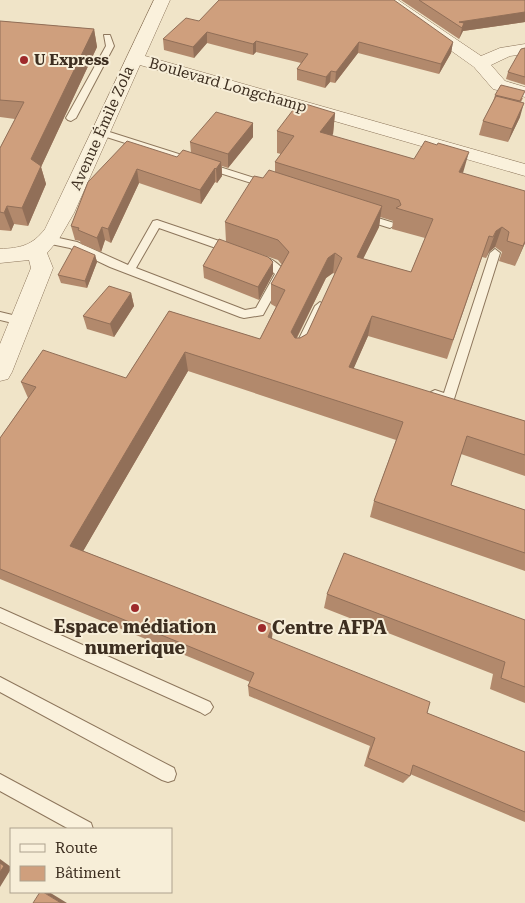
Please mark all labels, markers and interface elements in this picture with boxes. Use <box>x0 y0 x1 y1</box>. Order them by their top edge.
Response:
place label: U Express <box>34 51 109 69</box>
marker: U Express <box>18 54 30 66</box>
street label: Boulevard Longchamp <box>147 54 309 116</box>
street label: Avenue Émile Zola <box>67 63 137 193</box>
marker: Espace médiation numerique <box>129 602 141 614</box>
place label: Espace médiation numerique <box>54 616 216 658</box>
place label: Centre AFPA <box>272 617 387 638</box>
marker: Centre AFPA <box>256 622 268 634</box>
legend <box>10 828 172 893</box>
text: Route <box>55 839 97 857</box>
text: Bâtiment <box>55 864 121 882</box>

